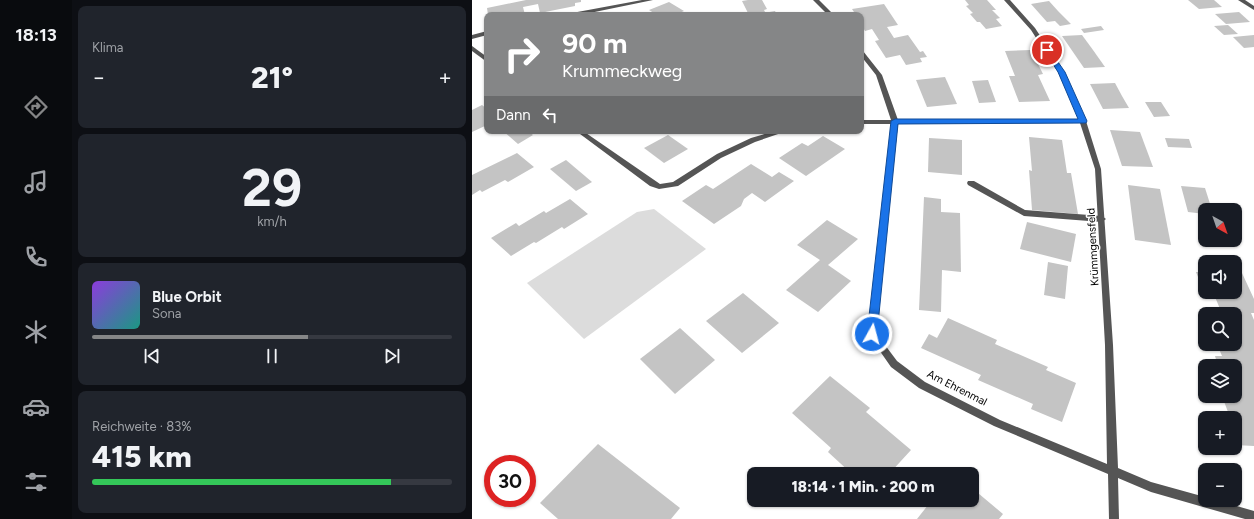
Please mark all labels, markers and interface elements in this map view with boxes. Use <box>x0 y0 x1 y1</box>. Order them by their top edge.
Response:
text: 18:13 <box>15 24 57 46</box>
text: 90 m <box>562 26 627 60</box>
icon: right <box>496 28 548 80</box>
pin <box>1030 33 1064 67</box>
icon: arrive <box>1036 39 1058 61</box>
text: Klima <box>92 40 124 55</box>
text: 21° <box>251 59 293 96</box>
text: Krummeckweg <box>562 60 682 82</box>
text: − <box>92 64 106 91</box>
text: + <box>438 64 452 91</box>
icon: directions <box>22 93 50 121</box>
icon: left <box>539 104 561 126</box>
text: Dann <box>496 106 531 124</box>
text: 29 <box>242 157 302 219</box>
icon: music <box>22 168 50 196</box>
north arrow <box>1198 203 1242 247</box>
map controls <box>1198 203 1242 507</box>
street label: Krümmgensfeld <box>1084 208 1102 286</box>
text: km/h <box>257 214 287 229</box>
icon: phone <box>22 243 50 271</box>
button: sound <box>1198 255 1242 299</box>
text: Blue Orbit <box>152 288 222 306</box>
text: Sona <box>152 306 181 321</box>
button: search <box>1198 307 1242 351</box>
position arrow <box>851 313 893 355</box>
icon: climate <box>22 318 50 346</box>
icon: previous <box>141 345 163 367</box>
icon: pause <box>261 345 283 367</box>
icon: next <box>381 345 403 367</box>
button: layers <box>1198 359 1242 403</box>
street label: Am Ehrenmal <box>925 367 989 409</box>
icon: car <box>22 393 50 421</box>
button: + <box>1198 411 1242 455</box>
text: Reichweite · 83% <box>92 419 192 434</box>
text: 415 km <box>92 438 192 475</box>
speed limit sign: 30 <box>484 455 536 507</box>
button: − <box>1198 463 1242 507</box>
icon: filters <box>22 468 50 496</box>
text: 18:14 · 1 Min. · 200 m <box>791 478 935 496</box>

